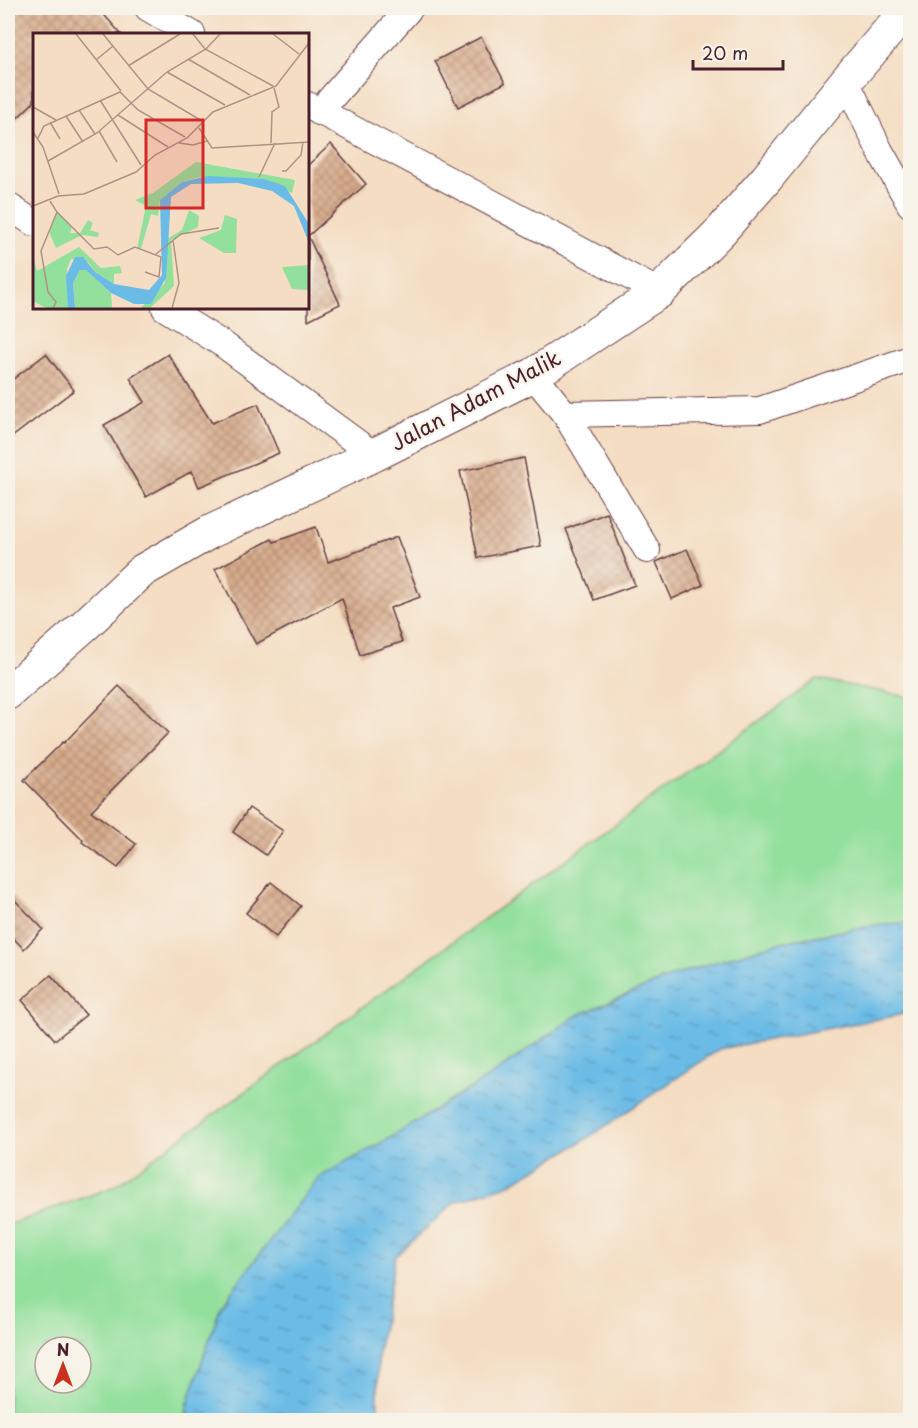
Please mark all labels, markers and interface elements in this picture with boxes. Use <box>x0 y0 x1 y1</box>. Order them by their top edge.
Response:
inset map <box>33 33 309 309</box>
scale bar <box>693 33 783 71</box>
text: 20 m <box>702 39 748 66</box>
street label: Jalan Adam Malik <box>384 341 566 458</box>
north arrow <box>33 1335 93 1395</box>
text: N <box>57 1337 69 1361</box>

